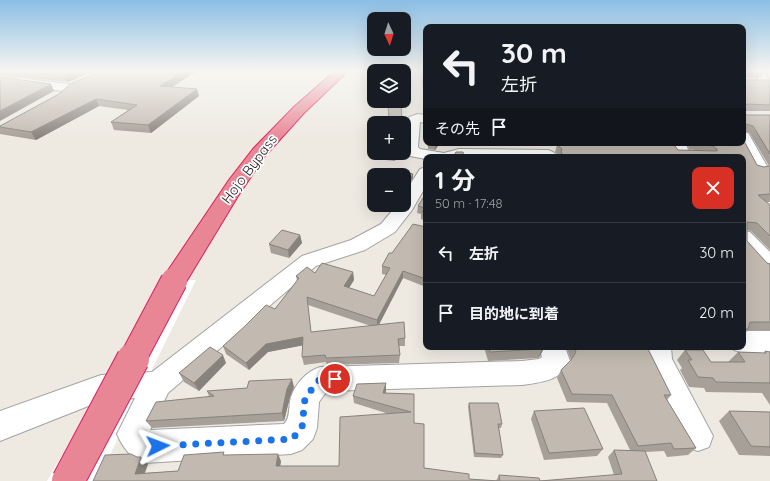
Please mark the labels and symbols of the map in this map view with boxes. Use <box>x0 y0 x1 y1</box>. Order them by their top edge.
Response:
north arrow <box>367 12 411 56</box>
street label: Hojo Bypass <box>217 131 281 207</box>
pin <box>318 362 352 396</box>
position arrow <box>137 425 179 467</box>

